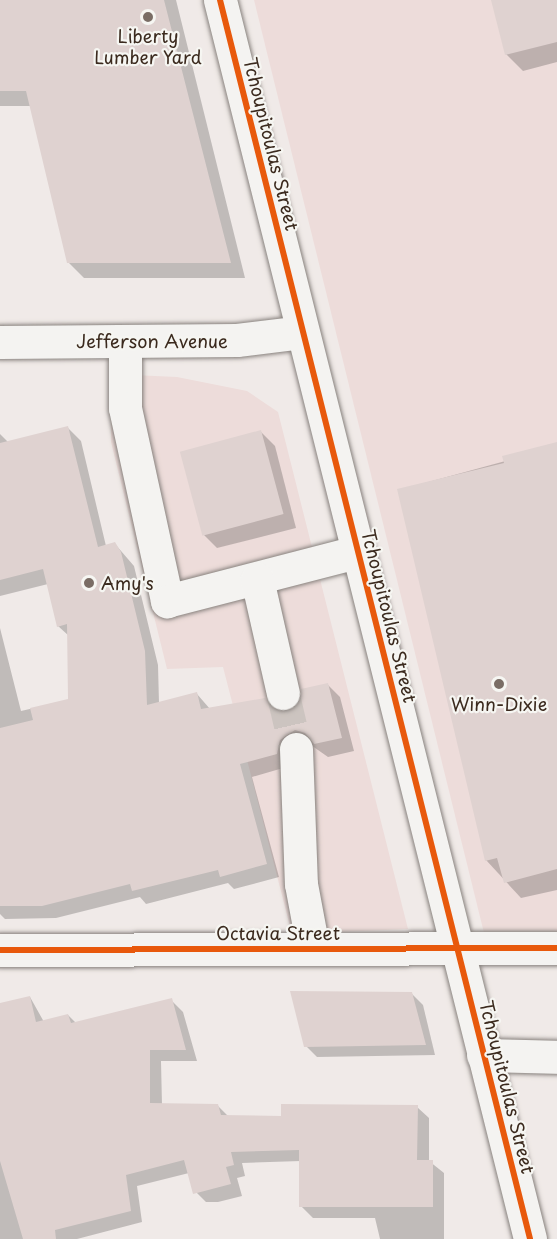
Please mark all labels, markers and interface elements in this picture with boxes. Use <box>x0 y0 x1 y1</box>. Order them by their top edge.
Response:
marker: Liberty Lumber Yard <box>141 10 155 24</box>
place label: Liberty Lumber Yard <box>93 26 203 68</box>
street label: Tchoupitoulas Street <box>239 55 303 233</box>
street label: Jefferson Avenue <box>78 330 226 352</box>
street label: Tchoupitoulas Street <box>357 527 421 705</box>
place label: Amy's <box>101 572 154 594</box>
marker: Amy's <box>82 576 96 590</box>
marker: Winn-Dixie <box>492 677 506 691</box>
place label: Winn-Dixie <box>451 693 547 715</box>
street label: Octavia Street <box>216 922 340 944</box>
street label: Tchoupitoulas Street <box>475 998 539 1176</box>

